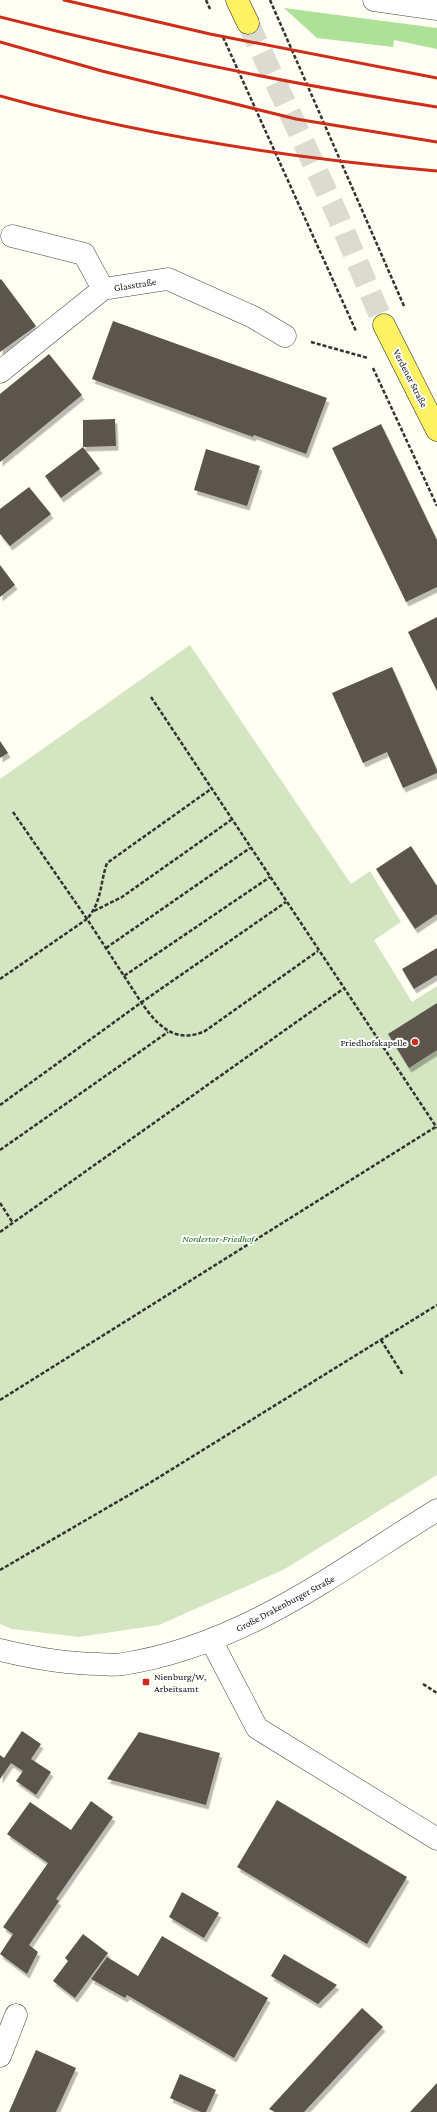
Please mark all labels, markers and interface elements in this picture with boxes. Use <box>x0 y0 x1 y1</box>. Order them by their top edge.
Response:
street label: Glasstraße <box>113 276 158 293</box>
street label: Verdener Straße <box>391 347 430 410</box>
place label: Friedhofskapelle <box>340 1037 408 1048</box>
marker: Friedhofskapelle <box>410 1037 420 1047</box>
park label: Nordertor-Friedhof <box>182 1233 255 1244</box>
street label: Große Drakenburger Straße <box>234 1572 337 1634</box>
place label: Nienburg/W, Arbeitsamt <box>154 1671 206 1694</box>
marker: Nienburg/W, Arbeitsamt <box>141 1677 151 1687</box>

